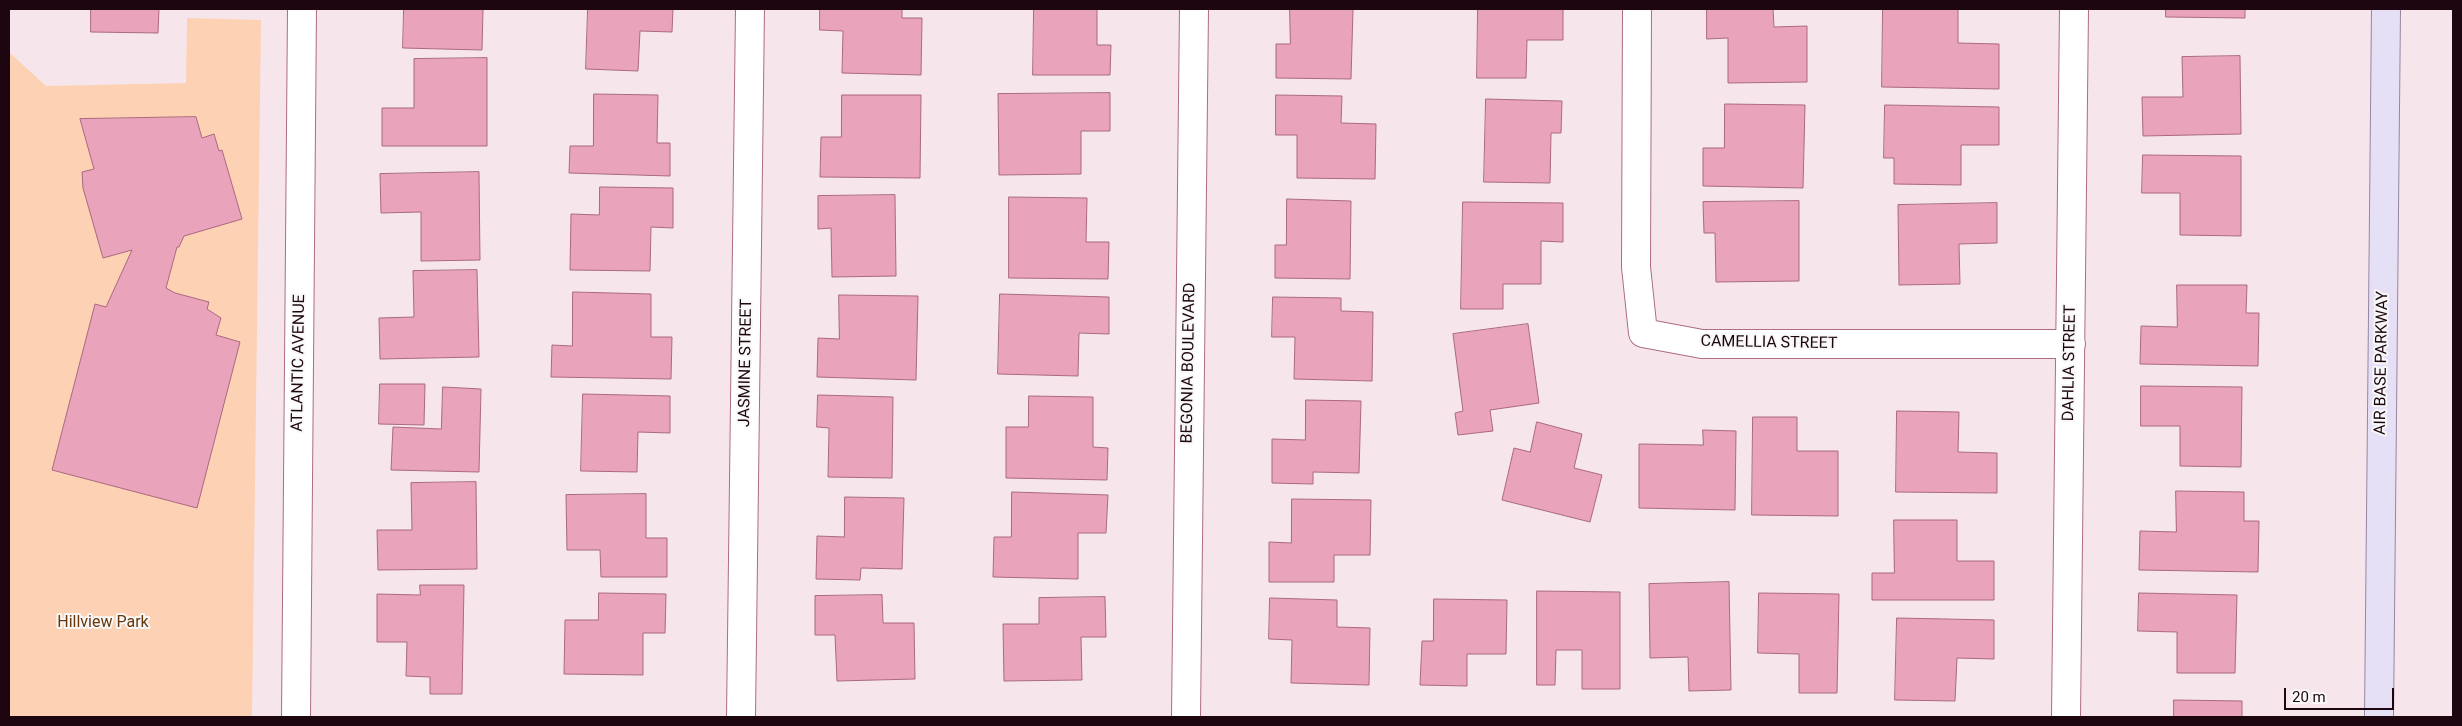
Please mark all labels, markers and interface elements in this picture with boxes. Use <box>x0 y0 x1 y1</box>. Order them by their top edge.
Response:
street label: BEGONIA BOULEVARD <box>1178 282 1200 444</box>
street label: AIR BASE PARKWAY <box>2371 291 2393 435</box>
street label: ATLANTIC AVENUE <box>288 294 310 432</box>
street label: JASMINE STREET <box>735 299 757 427</box>
street label: DAHLIA STREET <box>2059 305 2081 421</box>
street label: CAMELLIA STREET <box>1700 332 1838 354</box>
park label: Hillview Park <box>57 613 149 633</box>
scale bar <box>2287 678 2397 710</box>
text: 20 m <box>2292 688 2326 706</box>

